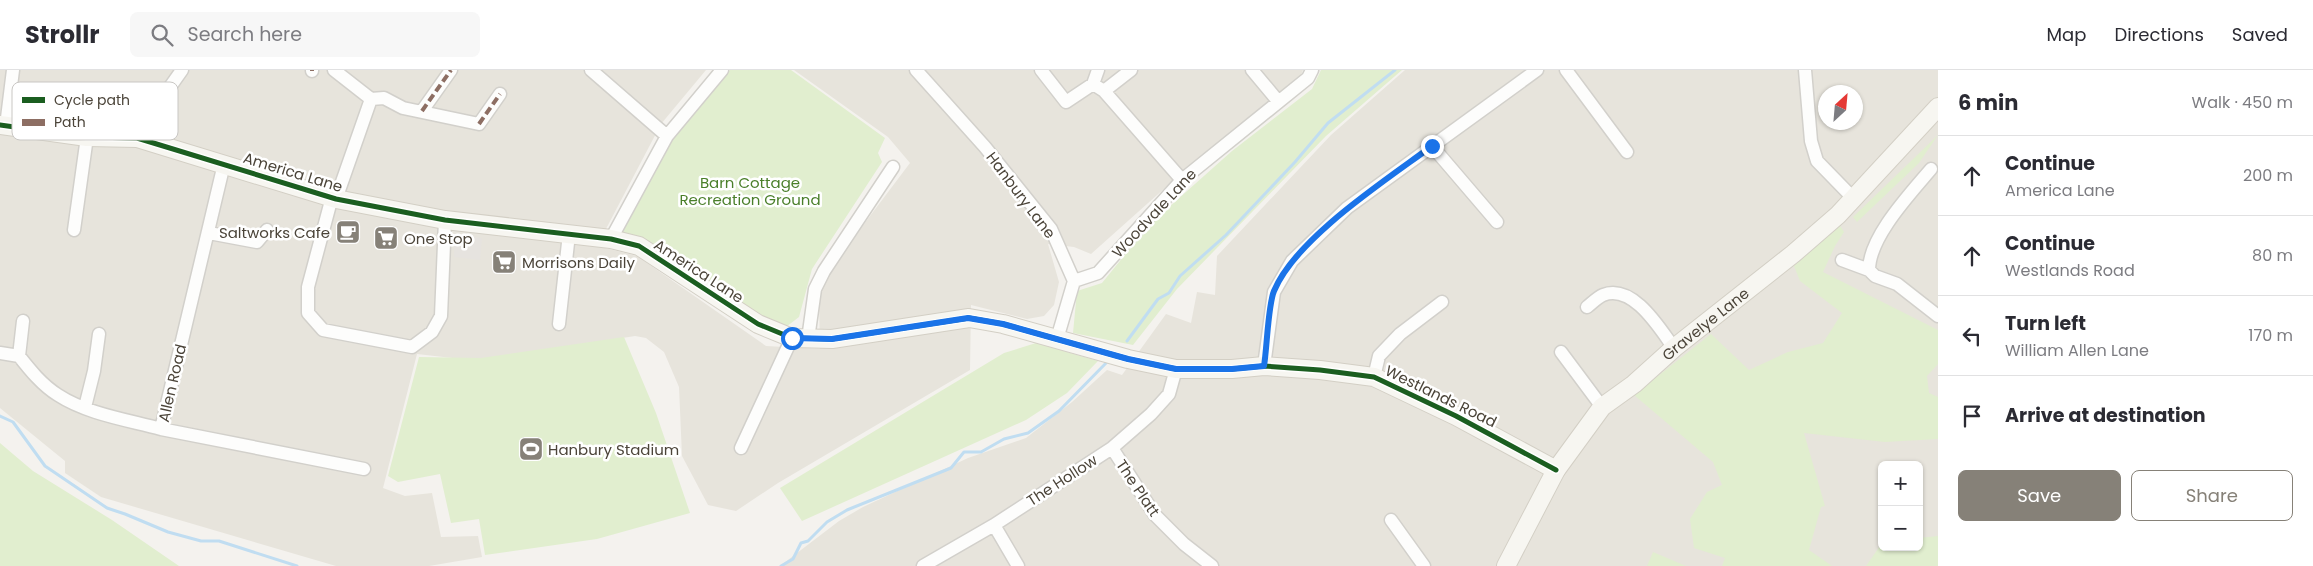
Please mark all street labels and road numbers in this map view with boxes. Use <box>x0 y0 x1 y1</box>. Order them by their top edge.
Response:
street label: America Lane <box>241 147 345 197</box>
street label: Hanbury Lane <box>981 147 1061 243</box>
street label: Woodvale Lane <box>1107 164 1201 262</box>
street label: America Lane <box>650 234 748 308</box>
street label: Gravelye Lane <box>1657 282 1753 365</box>
street label: Allen Road <box>153 342 191 424</box>
street label: Westlands Road <box>1382 360 1500 432</box>
street label: The Hollow <box>1023 449 1102 511</box>
street label: The Platt <box>1111 455 1165 521</box>

